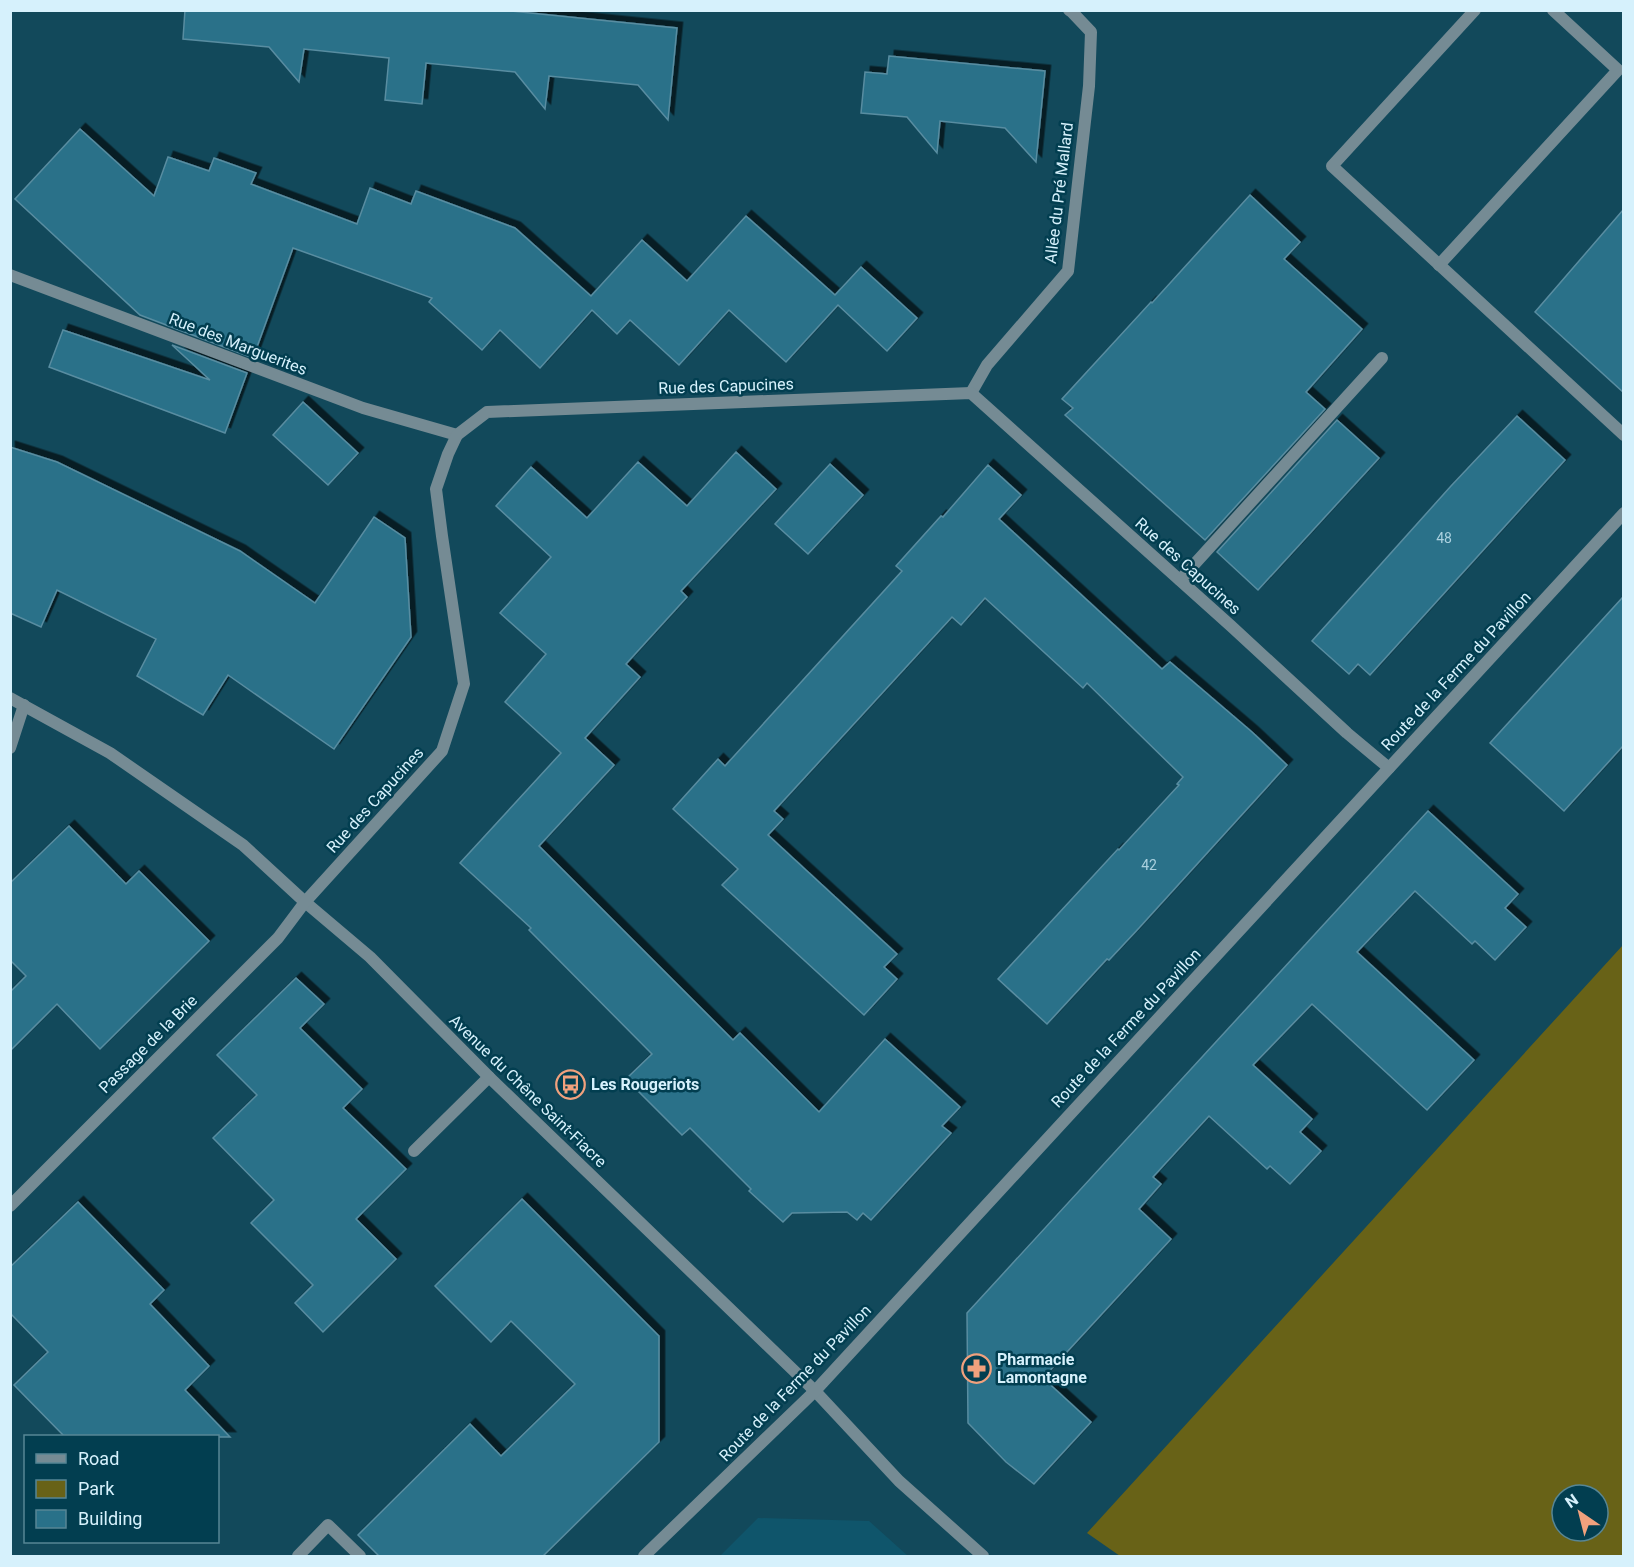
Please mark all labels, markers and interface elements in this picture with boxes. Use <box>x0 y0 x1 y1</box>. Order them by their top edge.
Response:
street label: Allée du Pré Mallard <box>1041 121 1077 265</box>
street label: Rue des Marguerites <box>166 309 310 379</box>
street label: Rue des Capucines <box>658 374 794 398</box>
street label: Rue des Capucines <box>1131 514 1245 618</box>
house number: 48 <box>1436 530 1452 546</box>
street label: Route de la Ferme du Pavillon <box>1377 588 1535 754</box>
street label: Rue des Capucines <box>323 743 427 857</box>
house number: 42 <box>1141 857 1157 873</box>
street label: Route de la Ferme du Pavillon <box>1047 945 1205 1111</box>
street label: Passage de la Brie <box>95 991 201 1097</box>
street label: Avenue du Chêne Saint-Fiacre <box>445 1011 611 1171</box>
bus stop icon: Les Rougeriots <box>554 1068 586 1100</box>
place label: Les Rougeriots <box>591 1075 699 1094</box>
street label: Route de la Ferme du Pavillon <box>715 1301 875 1465</box>
place label: Pharmacie Lamontagne <box>997 1350 1087 1387</box>
pharmacy icon: Pharmacie Lamontagne <box>960 1352 992 1384</box>
legend <box>24 1435 219 1543</box>
text: Road <box>78 1448 119 1469</box>
text: Park <box>78 1478 115 1499</box>
north arrow <box>1550 1483 1610 1543</box>
text: N <box>1562 1490 1582 1512</box>
text: Building <box>78 1508 142 1529</box>

